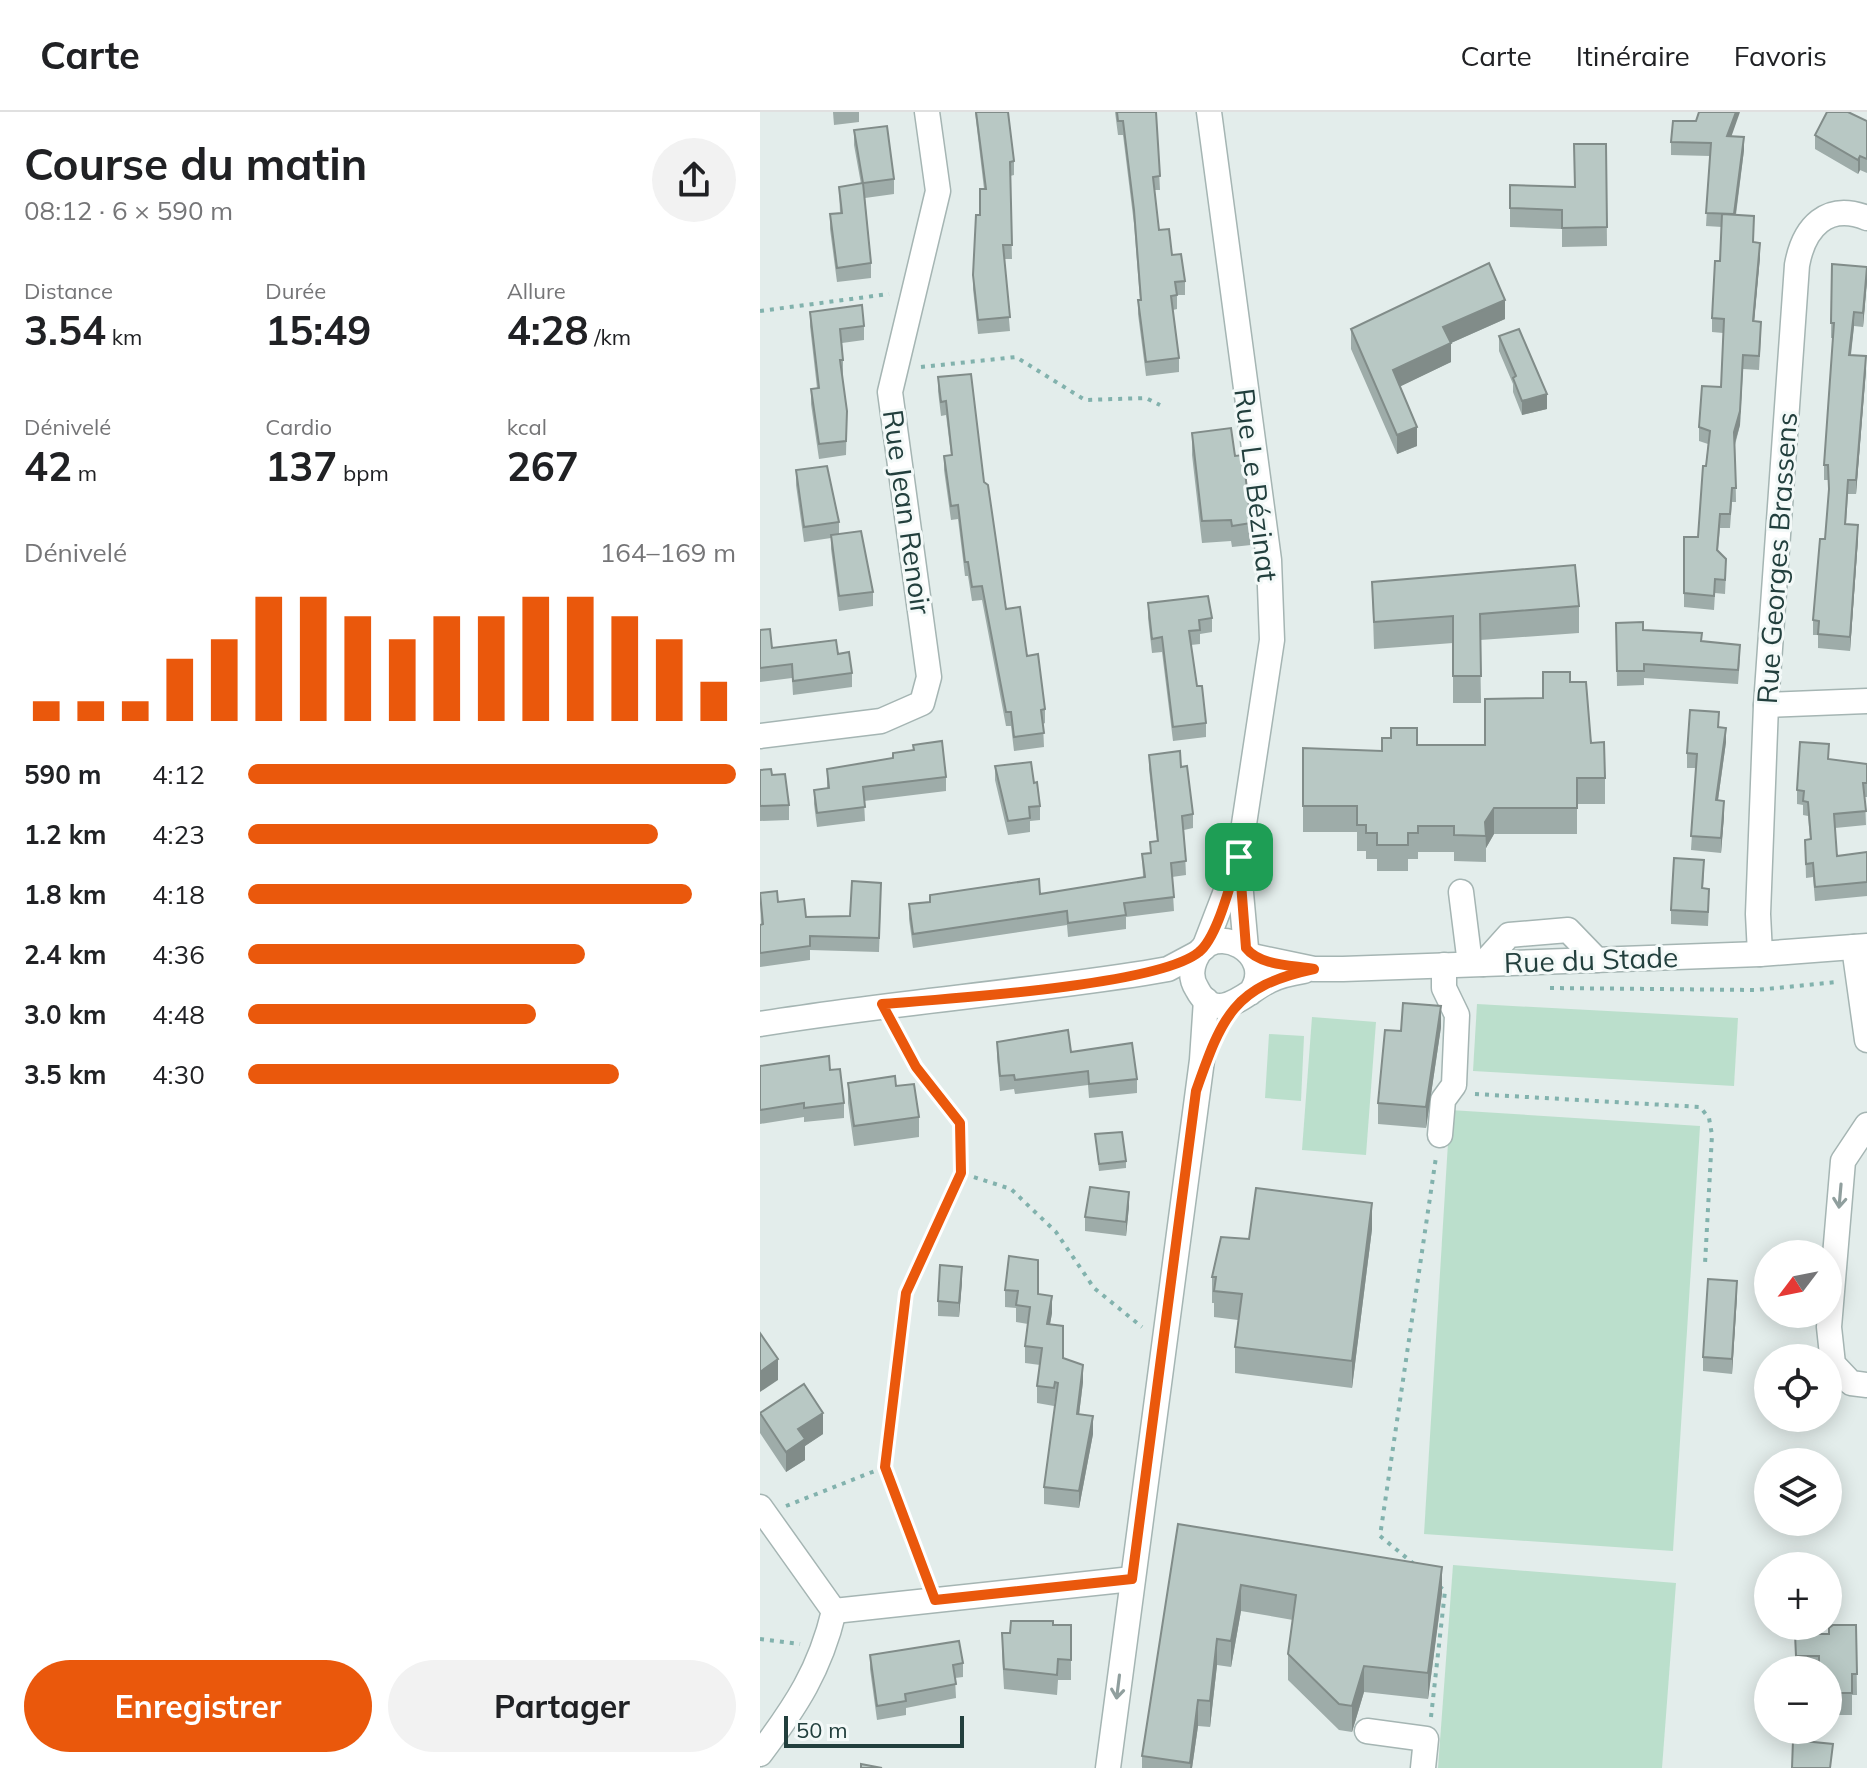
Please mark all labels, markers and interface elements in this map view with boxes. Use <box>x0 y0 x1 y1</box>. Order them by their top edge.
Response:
text: Carte <box>40 31 140 79</box>
text: Carte <box>1460 38 1532 73</box>
text: Itinéraire <box>1576 38 1690 73</box>
text: Favoris <box>1734 38 1827 73</box>
text: Course du matin <box>24 136 367 191</box>
button: share <box>652 138 736 222</box>
text: 08:12 · 6 × 590 m <box>24 194 233 227</box>
text: Distance <box>24 277 113 305</box>
text: Durée <box>265 277 326 305</box>
text: Allure <box>507 277 566 305</box>
text: 3.54 <box>24 305 106 355</box>
text: 15:49 <box>265 305 371 355</box>
text: 4:28 <box>507 305 589 355</box>
text: km <box>106 323 142 351</box>
text: /km <box>589 323 631 351</box>
street label: Rue Le Bézinat <box>1227 386 1286 584</box>
street label: Rue Jean Renoir <box>876 407 939 617</box>
street label: Rue Georges Brassens <box>1749 411 1804 705</box>
text: Dénivelé <box>24 413 111 441</box>
text: Cardio <box>265 413 332 441</box>
text: kcal <box>507 413 547 441</box>
text: 42 <box>24 441 72 491</box>
text: 137 <box>265 441 337 491</box>
text: 267 <box>507 441 579 491</box>
text: m <box>72 459 97 487</box>
text: bpm <box>337 459 389 487</box>
text: Dénivelé <box>24 536 127 569</box>
text: 164–169 m <box>600 536 736 569</box>
text: 590 m <box>24 758 101 791</box>
text: 4:12 <box>152 758 205 791</box>
text: 1.2 km <box>24 818 107 851</box>
text: 4:23 <box>152 818 205 851</box>
pin <box>1205 823 1273 891</box>
icon: arrive <box>1217 835 1261 879</box>
text: 1.8 km <box>24 878 107 911</box>
text: 4:18 <box>152 878 205 911</box>
text: 2.4 km <box>24 938 107 971</box>
text: 4:36 <box>152 938 205 971</box>
street label: Rue du Stade <box>1503 939 1679 980</box>
text: 3.0 km <box>24 998 107 1031</box>
text: 4:48 <box>152 998 205 1031</box>
text: 3.5 km <box>24 1058 107 1091</box>
text: 4:30 <box>152 1058 205 1091</box>
one-way arrow <box>1832 1182 1847 1209</box>
north arrow <box>1754 1240 1842 1328</box>
map controls <box>1754 1240 1842 1744</box>
button: locate <box>1754 1344 1842 1432</box>
button: layers <box>1754 1448 1842 1536</box>
button: + <box>1754 1552 1842 1640</box>
button: − <box>1754 1656 1842 1744</box>
button: Enregistrer <box>24 1660 372 1752</box>
button: Partager <box>388 1660 736 1752</box>
one-way arrow <box>1110 1674 1125 1699</box>
scale bar <box>784 1712 964 1748</box>
text: 50 m <box>796 1716 847 1744</box>

